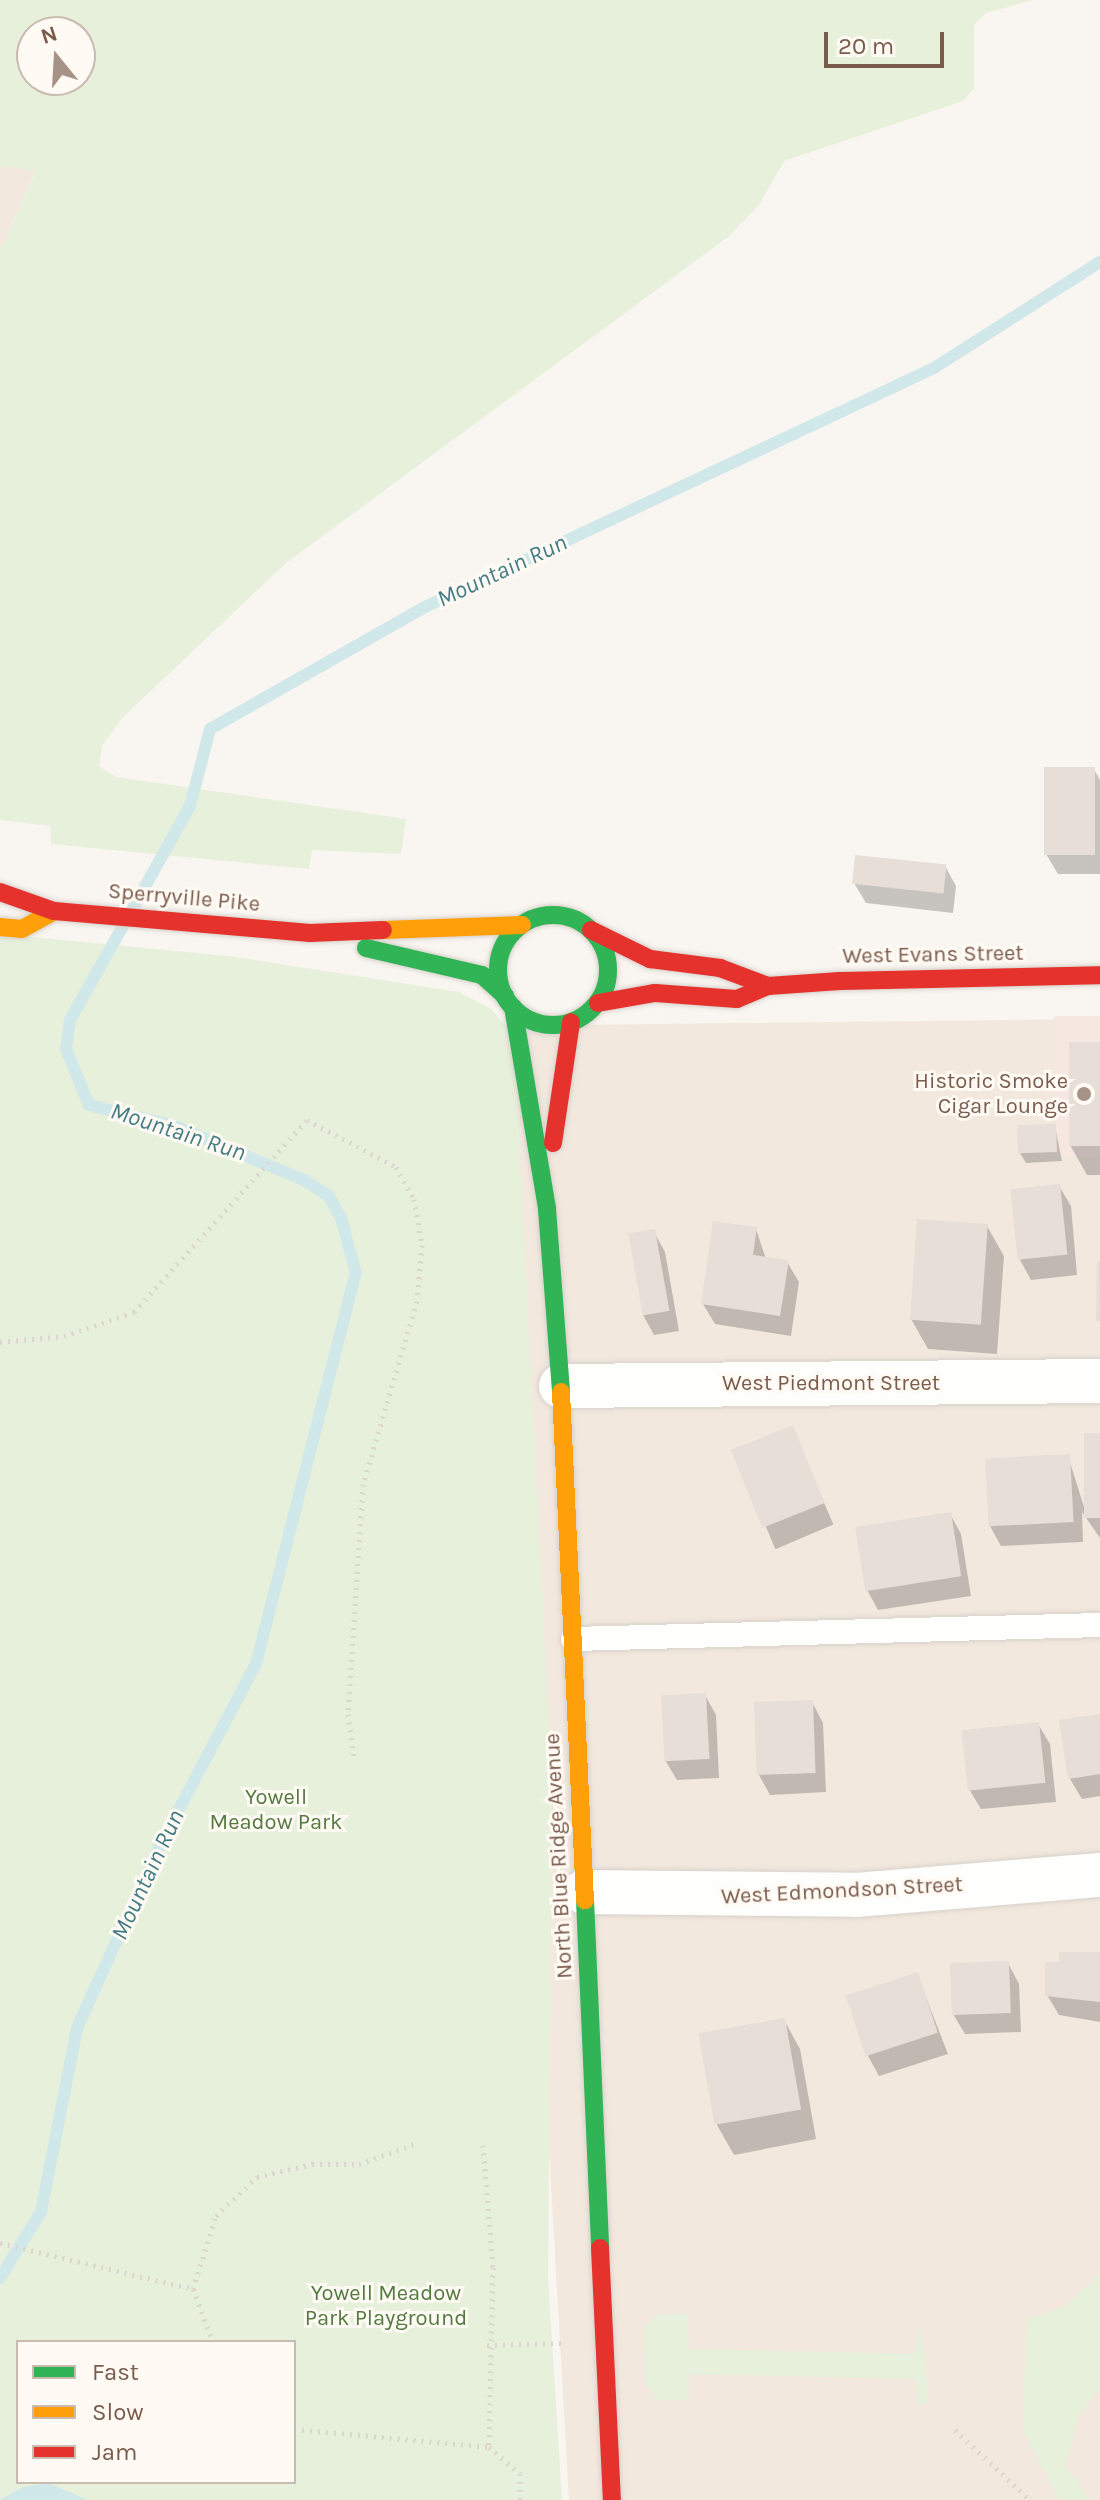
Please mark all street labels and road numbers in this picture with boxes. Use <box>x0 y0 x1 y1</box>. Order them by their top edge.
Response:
street label: Sperryville Pike <box>107 878 261 918</box>
street label: West Evans Street <box>842 940 1024 970</box>
street label: West Piedmont Street <box>722 1371 940 1397</box>
street label: North Blue Ridge Avenue <box>539 1733 579 1979</box>
street label: West Edmondson Street <box>720 1871 964 1911</box>

